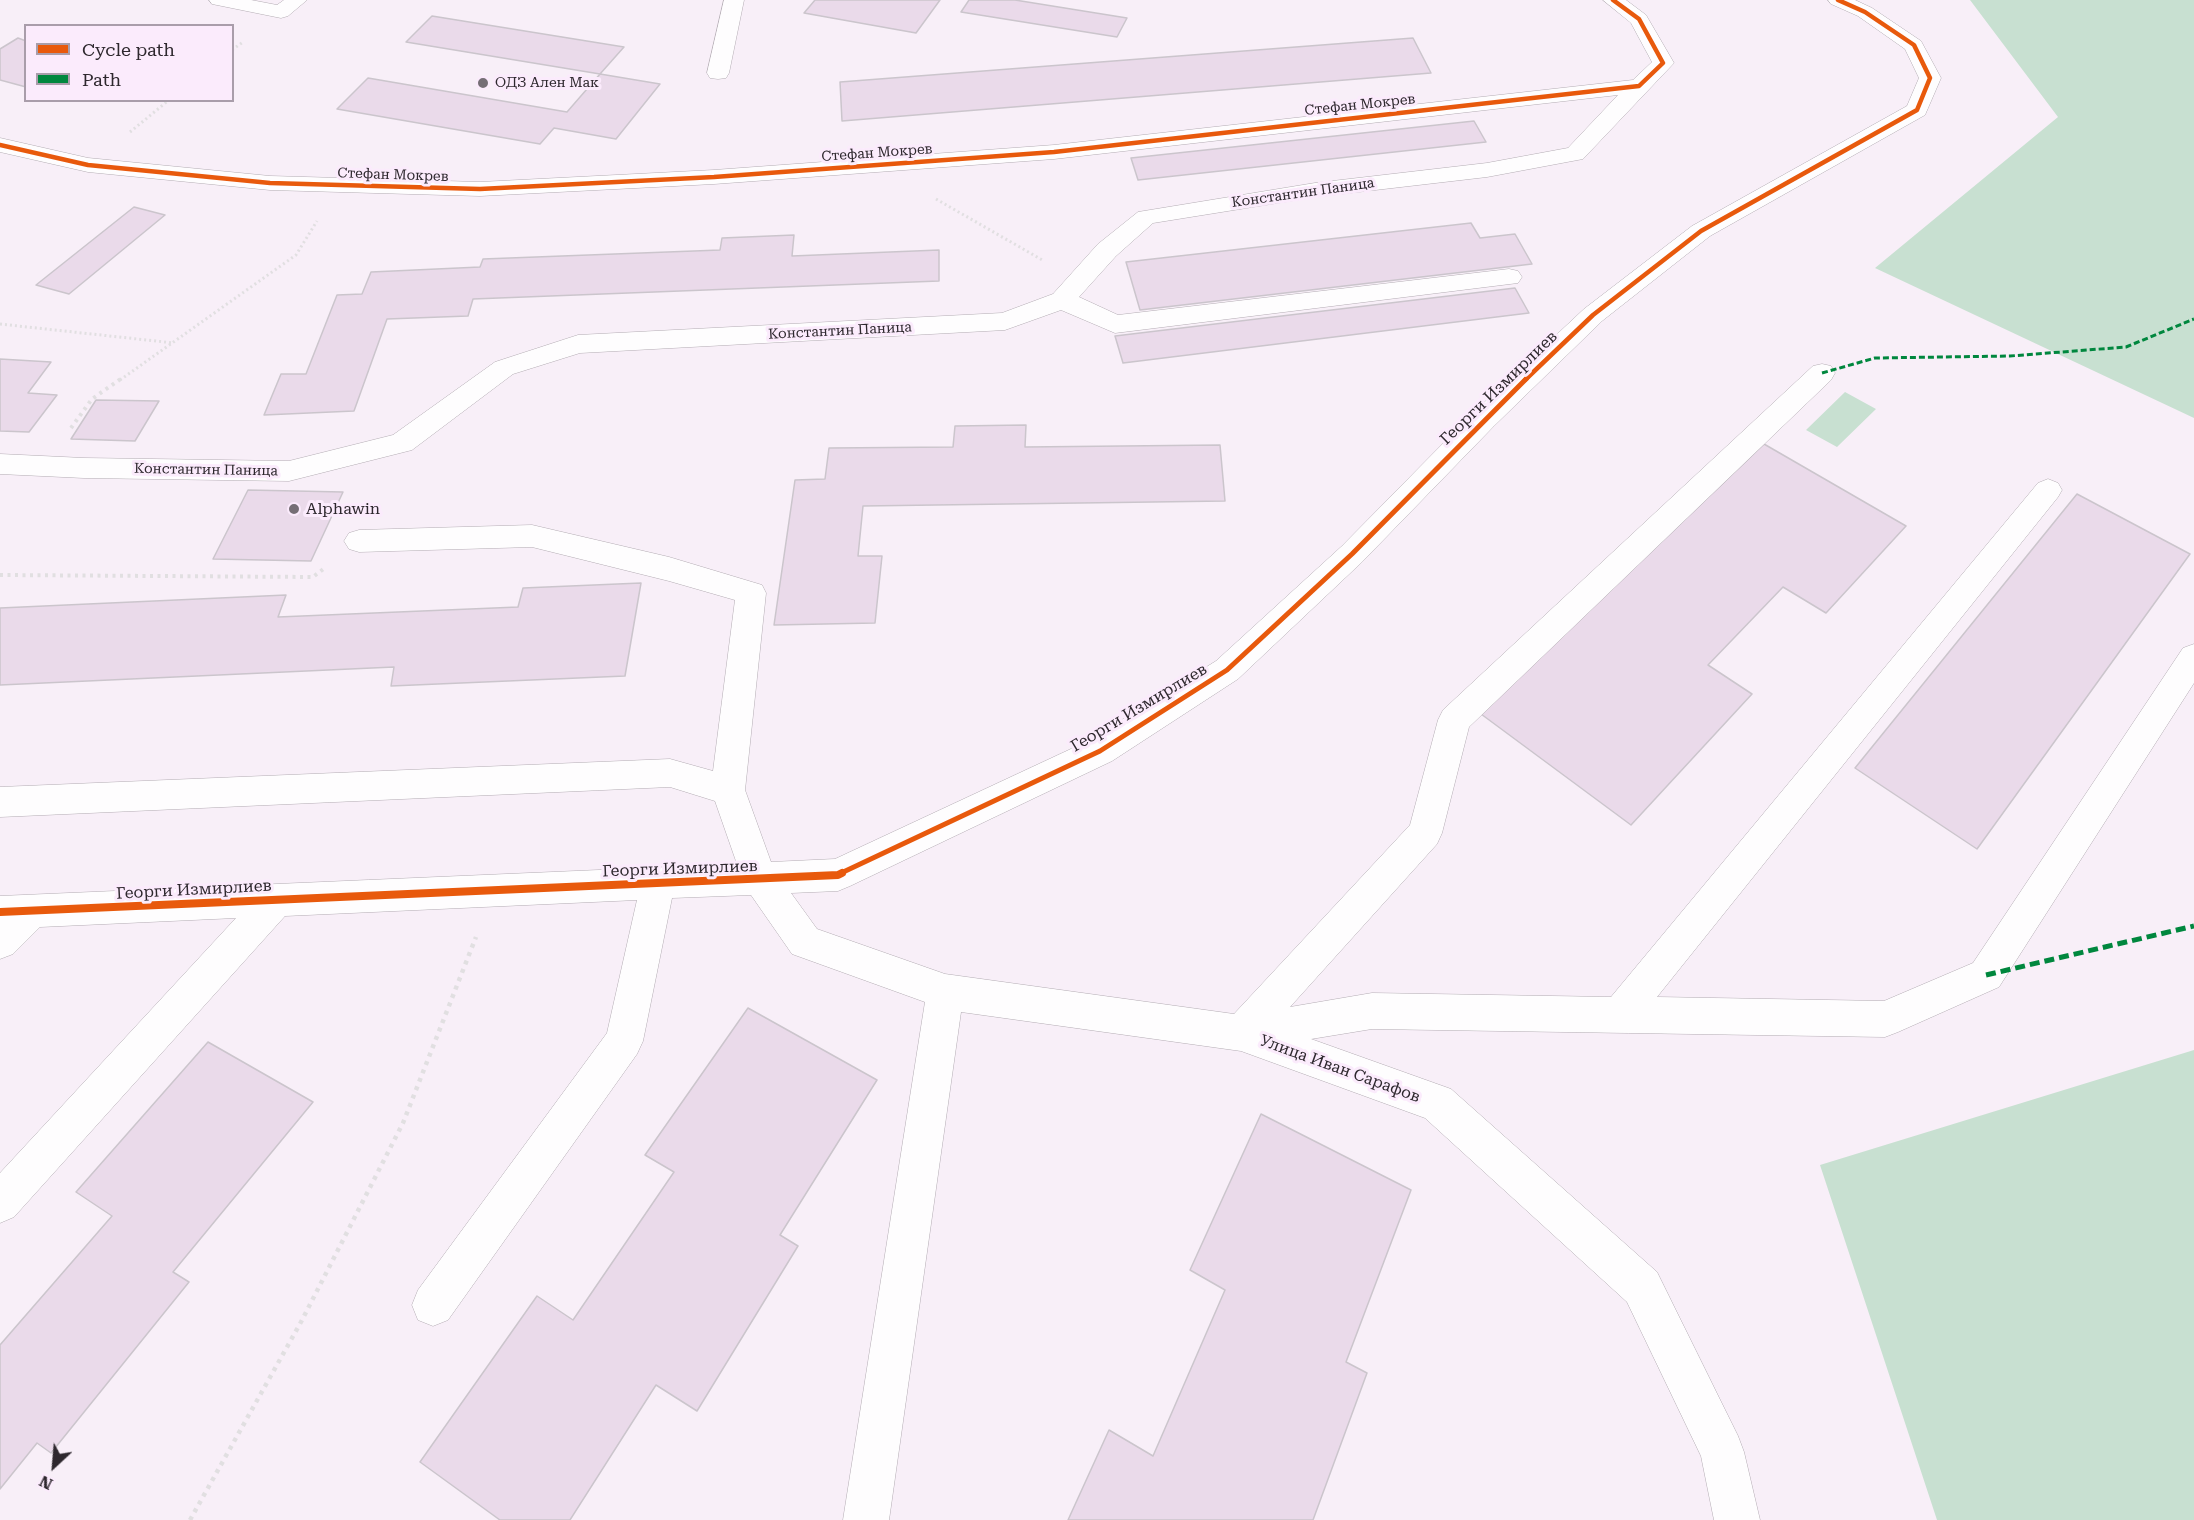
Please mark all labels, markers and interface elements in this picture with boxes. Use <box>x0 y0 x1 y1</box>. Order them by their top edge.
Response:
legend <box>24 24 234 102</box>
text: Cycle path <box>82 39 175 60</box>
text: Path <box>82 69 121 90</box>
place label: ОДЗ Ален Мак <box>495 75 599 91</box>
marker: ОДЗ Ален Мак <box>476 76 490 90</box>
street label: Стефан Мокрев <box>1304 91 1416 119</box>
street label: Стефан Мокрев <box>821 141 933 165</box>
street label: Стефан Мокрев <box>337 165 449 185</box>
street label: Константин Паница <box>1231 175 1375 211</box>
street label: Константин Паница <box>768 319 912 343</box>
street label: Георги Измирлиев <box>1436 327 1562 449</box>
street label: Константин Паница <box>134 460 278 480</box>
place label: Alphawin <box>306 499 380 519</box>
marker: Alphawin <box>287 502 301 516</box>
street label: Георги Измирлиев <box>1067 660 1211 756</box>
street label: Георги Измирлиев <box>602 857 758 881</box>
street label: Георги Измирлиев <box>116 876 272 904</box>
street label: Улица Иван Сарафов <box>1257 1031 1423 1107</box>
north arrow <box>24 1436 84 1496</box>
text: N <box>36 1471 56 1494</box>

